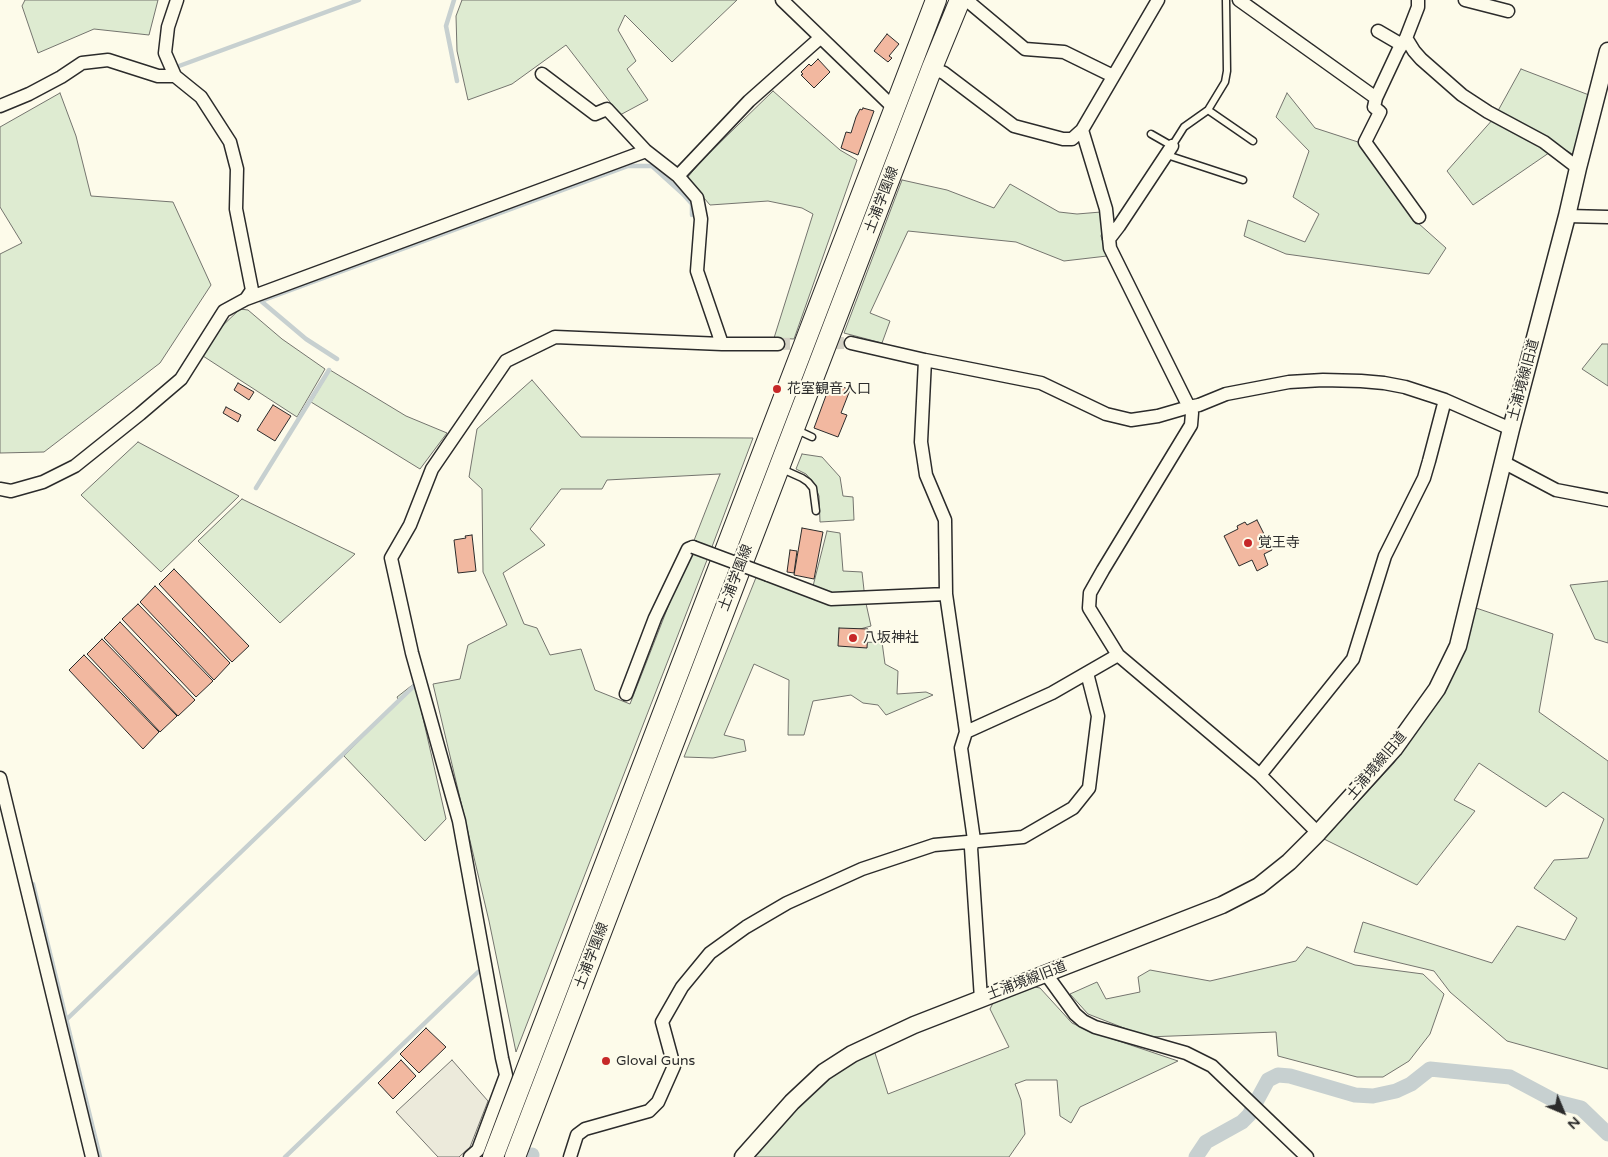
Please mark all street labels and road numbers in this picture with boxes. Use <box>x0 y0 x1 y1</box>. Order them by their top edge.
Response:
street label: 土浦学園線 <box>862 164 902 236</box>
street label: 土浦境線旧道 <box>1505 337 1543 423</box>
street label: 土浦学園線 <box>716 542 756 614</box>
street label: 土浦境線旧道 <box>1344 728 1410 804</box>
street label: 土浦学園線 <box>572 920 612 992</box>
street label: 土浦境線旧道 <box>985 958 1069 1004</box>

